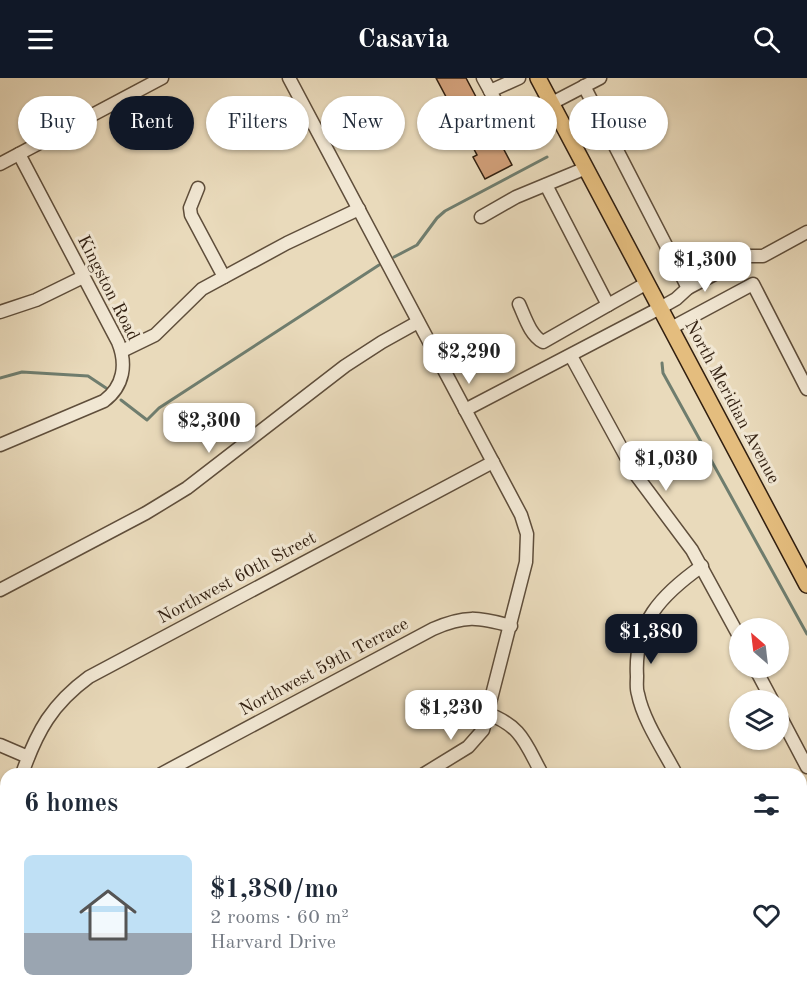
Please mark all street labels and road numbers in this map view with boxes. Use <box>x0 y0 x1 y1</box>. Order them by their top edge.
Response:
street label: Kingston Road <box>74 232 142 344</box>
street label: North Meridian Avenue <box>681 317 783 487</box>
street label: Northwest 60th Street <box>155 529 319 627</box>
street label: Northwest 59th Terrace <box>237 615 411 719</box>

